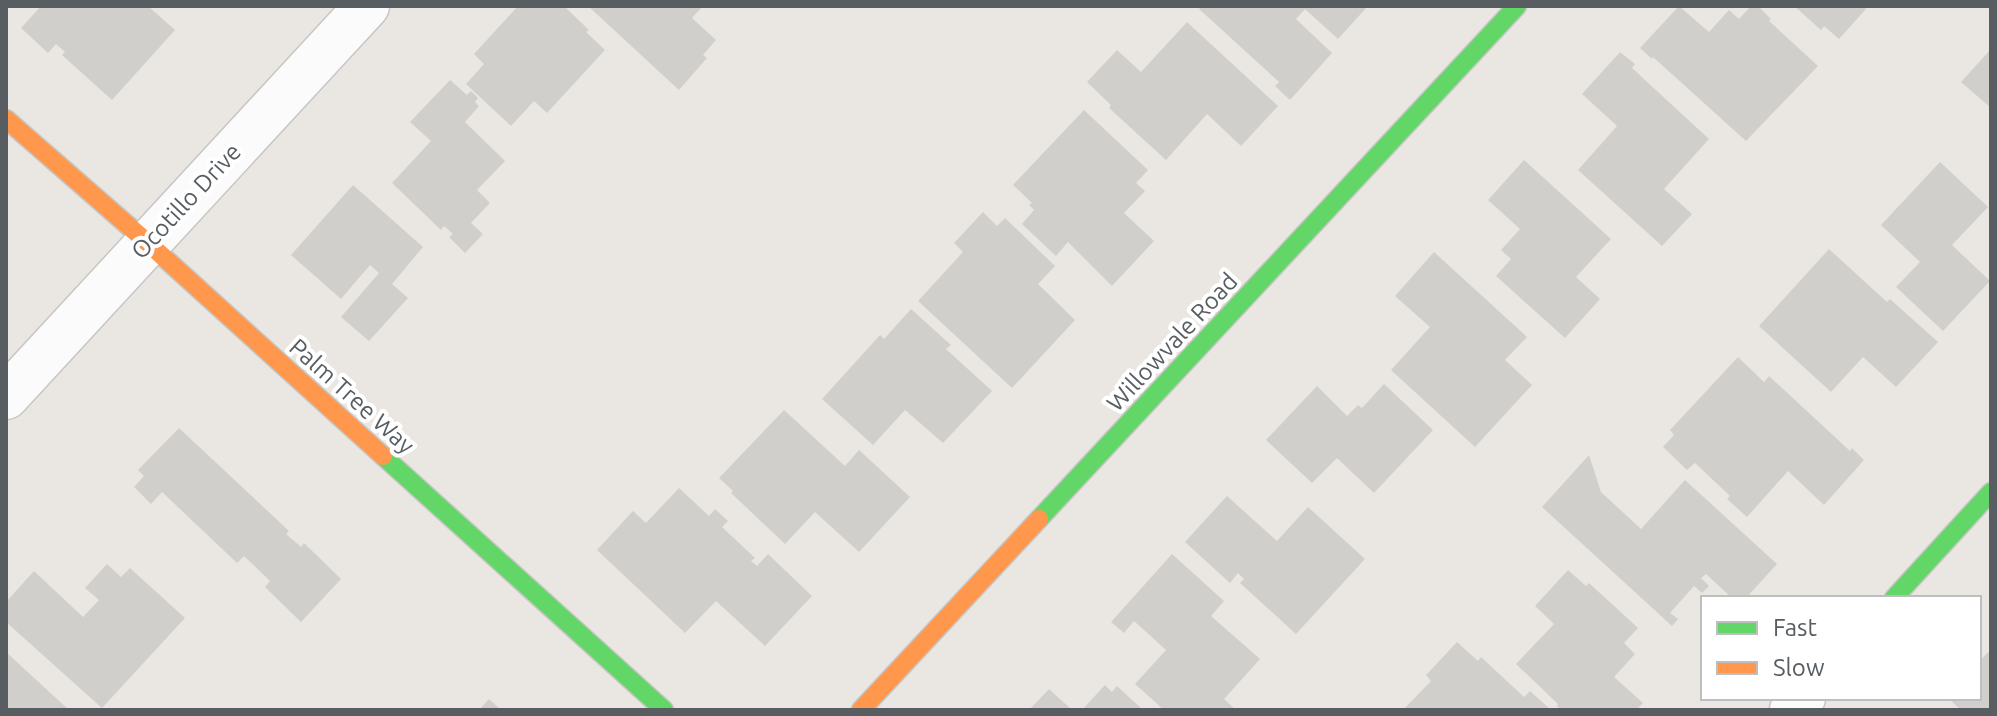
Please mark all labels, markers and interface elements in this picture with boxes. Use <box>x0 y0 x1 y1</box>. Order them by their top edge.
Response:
street label: Ocotillo Drive <box>126 138 246 264</box>
street label: Willowvale Road <box>1101 268 1243 416</box>
street label: Palm Tree Way <box>284 333 420 459</box>
legend <box>1701 596 1981 700</box>
text: Fast <box>1773 614 1817 641</box>
text: Slow <box>1773 654 1825 681</box>

